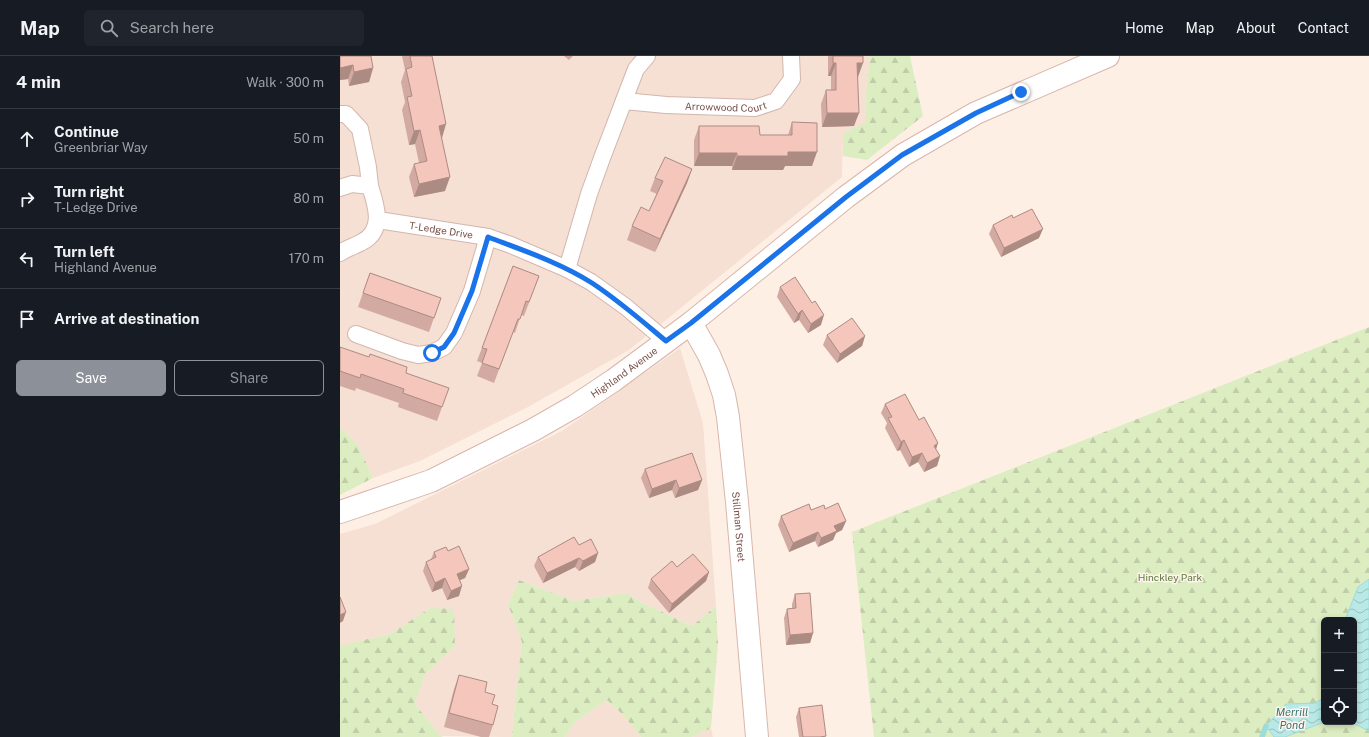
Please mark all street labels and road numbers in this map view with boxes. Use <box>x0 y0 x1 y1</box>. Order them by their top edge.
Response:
street label: Arrowwood Court <box>685 99 768 114</box>
street label: T-Ledge Drive <box>409 219 474 241</box>
street label: Highland Avenue <box>588 344 660 400</box>
street label: Stillman Street <box>730 491 748 562</box>

